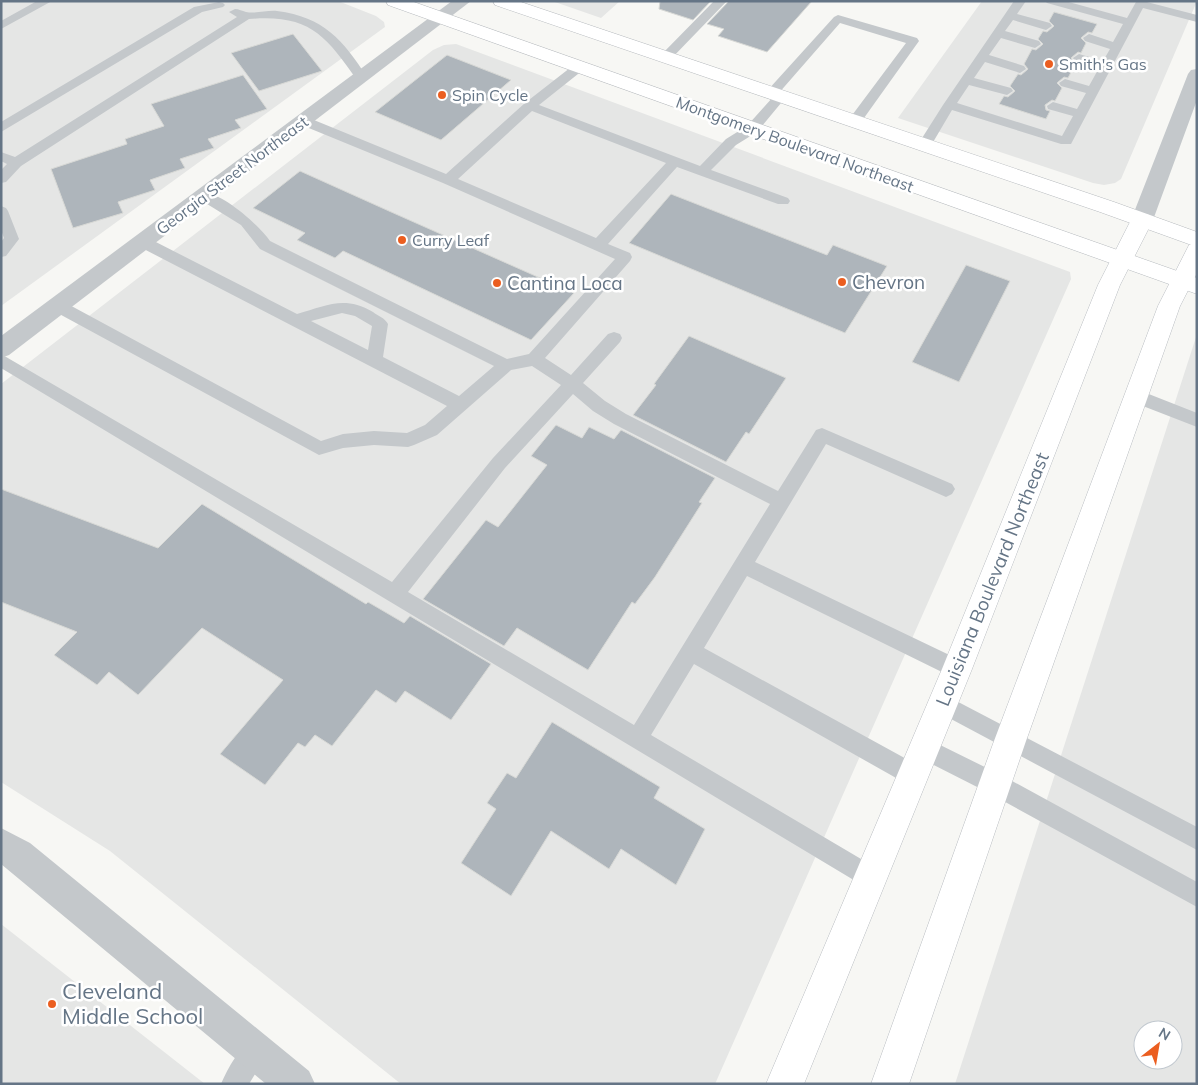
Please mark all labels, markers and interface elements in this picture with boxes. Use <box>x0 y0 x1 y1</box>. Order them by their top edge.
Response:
place label: Smith's Gas <box>1059 54 1147 74</box>
marker: Smith's Gas <box>1043 58 1055 70</box>
place label: Spin Cycle <box>452 85 528 105</box>
marker: Spin Cycle <box>436 89 448 101</box>
street label: Montgomery Boulevard Northeast <box>673 92 917 197</box>
street label: Georgia Street Northeast <box>152 111 312 239</box>
place label: Curry Leaf <box>412 230 490 250</box>
marker: Curry Leaf <box>396 234 408 246</box>
place label: Chevron <box>852 270 925 294</box>
place label: Cantina Loca <box>507 271 623 295</box>
marker: Chevron <box>836 276 848 288</box>
marker: Cantina Loca <box>491 277 503 289</box>
street label: Louisiana Boulevard Northeast <box>930 448 1054 709</box>
place label: Cleveland Middle School <box>62 977 203 1030</box>
marker: Cleveland Middle School <box>46 998 58 1010</box>
north arrow <box>1133 1020 1183 1070</box>
text: N <box>1156 1023 1174 1044</box>

